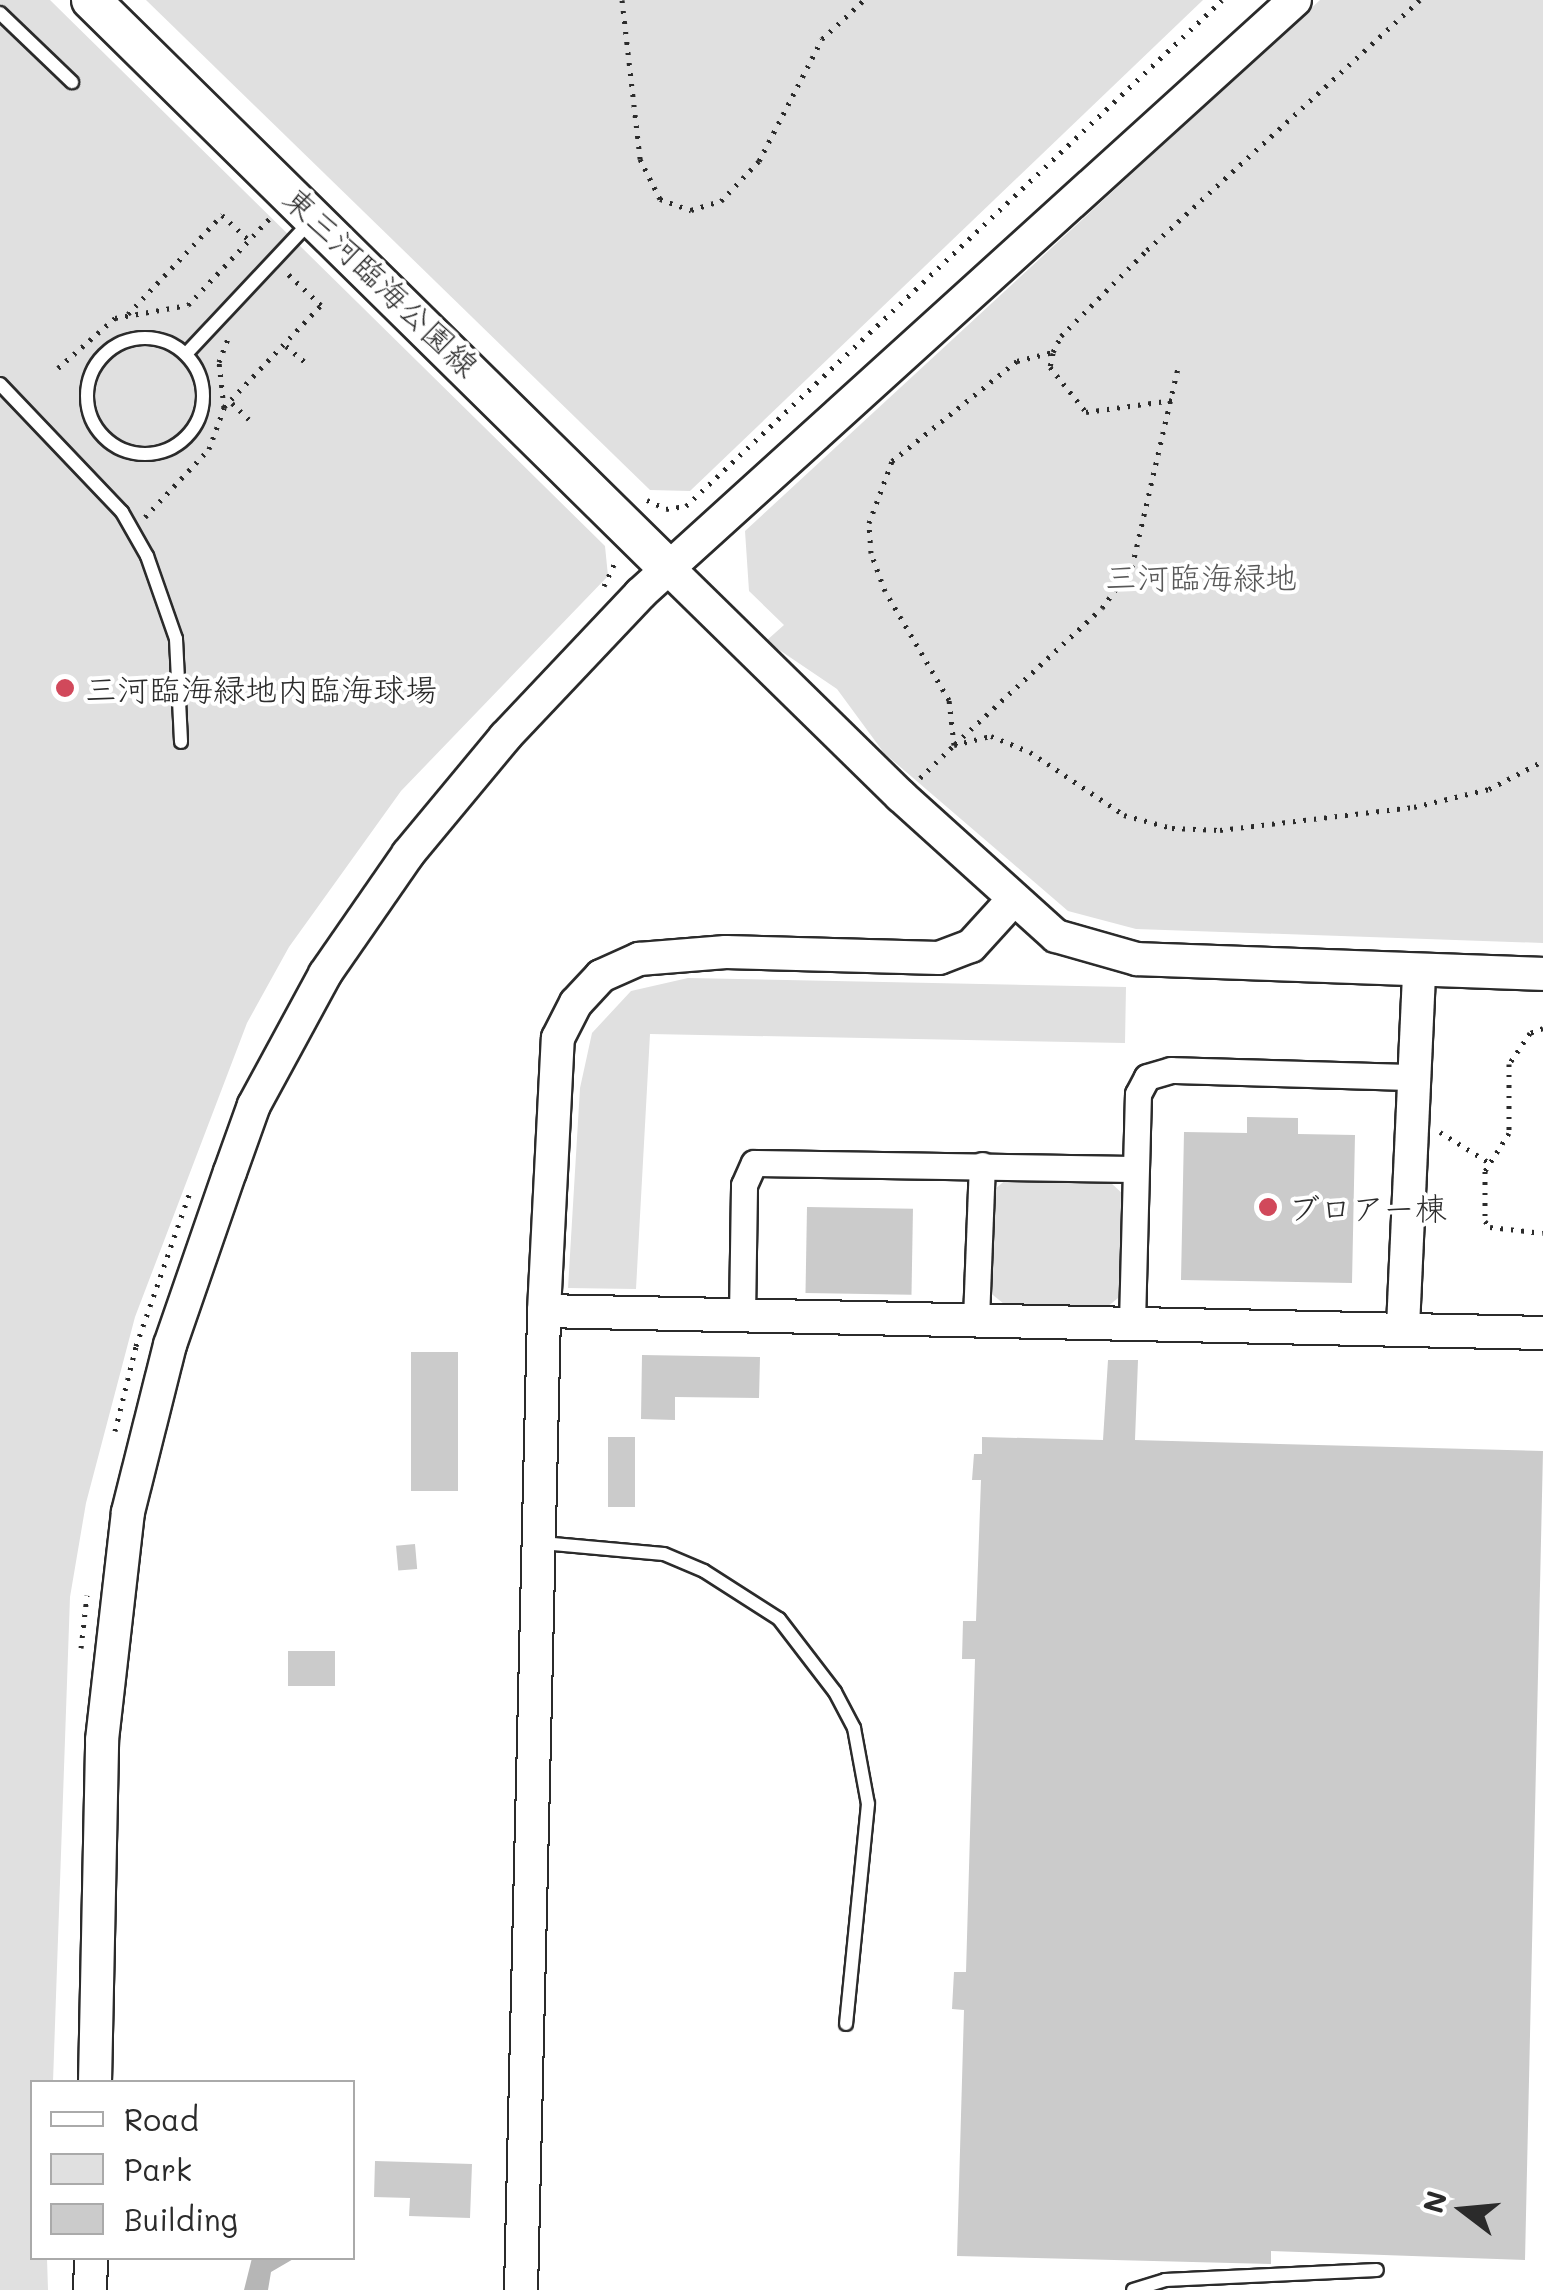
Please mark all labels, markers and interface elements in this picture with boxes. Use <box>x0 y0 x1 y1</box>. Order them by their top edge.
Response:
street label: 東三河臨海公園線 <box>277 178 487 384</box>
park label: 三河臨海緑地 <box>1105 557 1297 595</box>
place label: 三河臨海緑地内臨海球場 <box>85 669 437 707</box>
marker: 三河臨海緑地内臨海球場 <box>54 677 76 699</box>
place label: ブロアー棟 <box>1288 1188 1447 1226</box>
marker: ブロアー棟 <box>1257 1196 1279 1218</box>
legend <box>30 2080 355 2260</box>
text: Road <box>124 2099 199 2139</box>
text: Park <box>124 2149 192 2189</box>
north arrow <box>1413 2160 1513 2260</box>
text: N <box>1414 2187 1454 2217</box>
text: Building <box>124 2199 238 2239</box>

